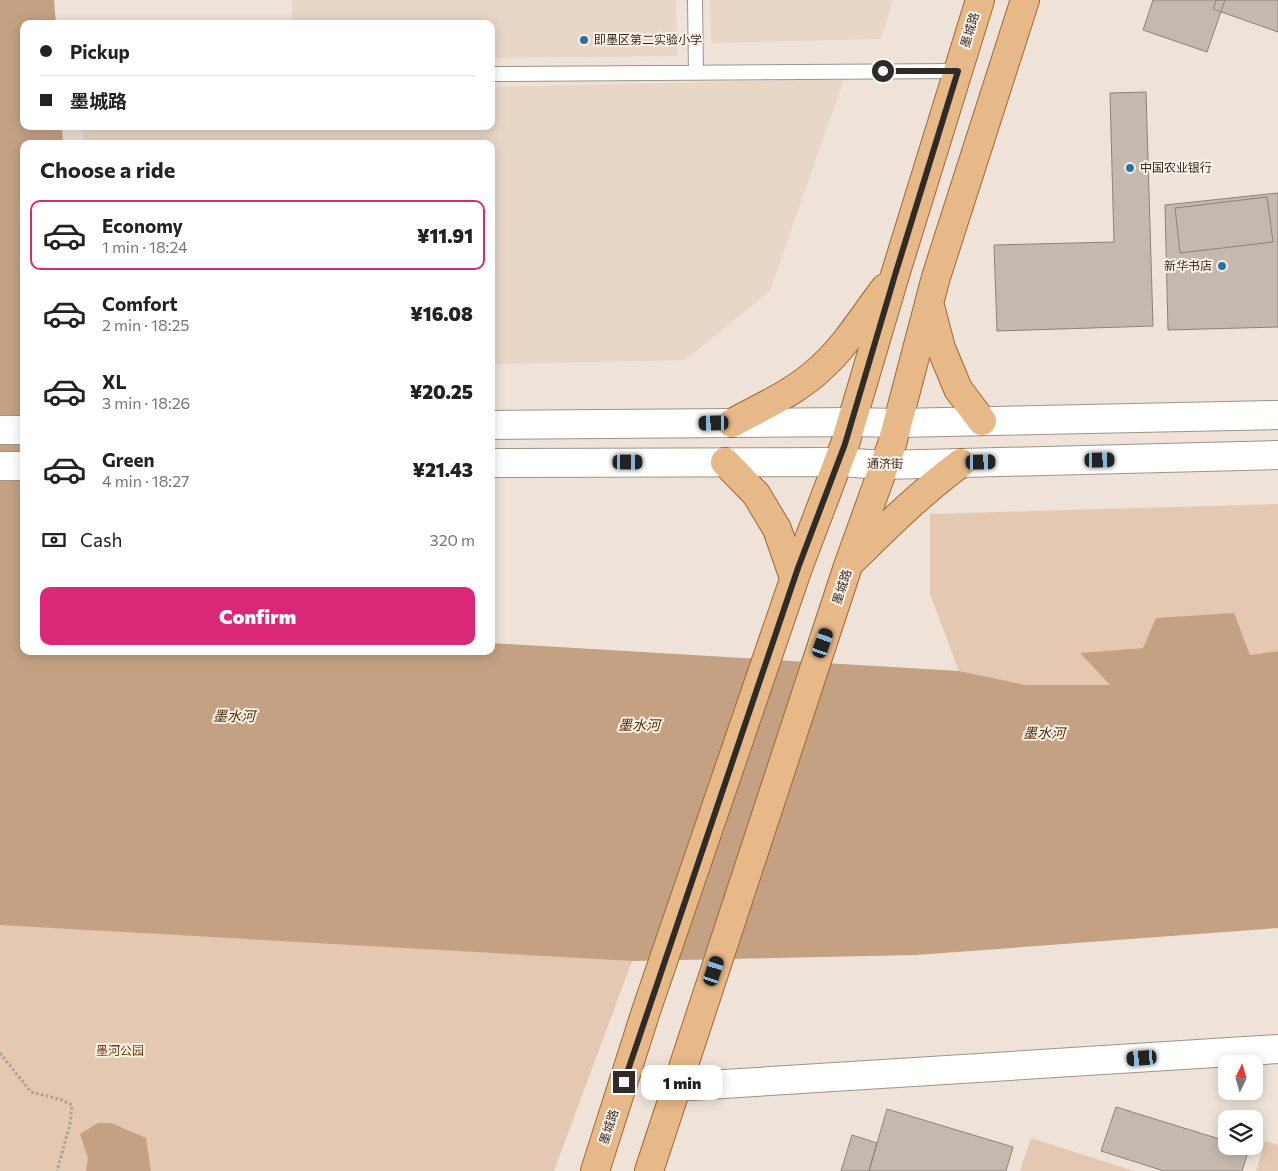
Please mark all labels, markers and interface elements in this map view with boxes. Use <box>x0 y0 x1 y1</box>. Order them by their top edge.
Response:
street label: 墨城路 <box>957 10 981 49</box>
place label: 即墨区第二实验小学 <box>594 32 702 46</box>
marker: 即墨区第二实验小学 <box>578 34 590 46</box>
text: Pickup <box>70 40 130 63</box>
route start <box>872 60 894 82</box>
text: 墨城路 <box>70 89 127 112</box>
text: Choose a ride <box>40 156 175 183</box>
place label: 中国农业银行 <box>1140 160 1212 174</box>
marker: 中国农业银行 <box>1124 162 1136 174</box>
icon: car <box>42 213 87 258</box>
text: Economy <box>102 214 183 237</box>
text: ¥11.91 <box>417 224 473 247</box>
text: 1 min · 18:24 <box>102 237 188 256</box>
place label: 新华书店 <box>1164 258 1212 272</box>
marker: 新华书店 <box>1216 260 1228 272</box>
icon: car <box>42 291 87 336</box>
text: Comfort <box>102 292 178 315</box>
text: ¥16.08 <box>410 302 473 325</box>
text: 2 min · 18:25 <box>102 315 189 334</box>
icon: car <box>42 369 87 414</box>
text: XL <box>102 370 127 393</box>
text: ¥20.25 <box>410 380 473 403</box>
text: 3 min · 18:26 <box>102 393 190 412</box>
car <box>698 415 729 431</box>
icon: car <box>42 447 87 492</box>
text: Green <box>102 448 154 471</box>
car <box>1084 452 1115 468</box>
car <box>965 454 996 470</box>
car <box>613 455 643 470</box>
street label: 通济街 <box>867 456 903 470</box>
text: ¥21.43 <box>412 458 473 481</box>
text: 4 min · 18:27 <box>102 471 189 490</box>
icon: cash <box>40 526 68 554</box>
text: Cash <box>80 528 122 551</box>
text: 320 m <box>430 530 475 549</box>
street label: 墨城路 <box>829 567 853 606</box>
button: Confirm <box>40 587 475 645</box>
car <box>811 626 834 660</box>
water label: 墨水河 <box>213 707 258 724</box>
water label: 墨水河 <box>618 716 663 733</box>
water label: 墨水河 <box>1023 724 1068 741</box>
car <box>702 954 725 988</box>
park label: 墨河公园 <box>96 1043 144 1057</box>
car <box>1126 1049 1157 1067</box>
north arrow <box>1218 1055 1262 1100</box>
map controls <box>1218 1055 1263 1155</box>
callout: 1 min <box>642 1064 724 1100</box>
route end <box>613 1071 635 1093</box>
text: 1 min <box>663 1073 701 1092</box>
street label: 墨城路 <box>596 1107 620 1146</box>
button: layers <box>1218 1110 1263 1155</box>

